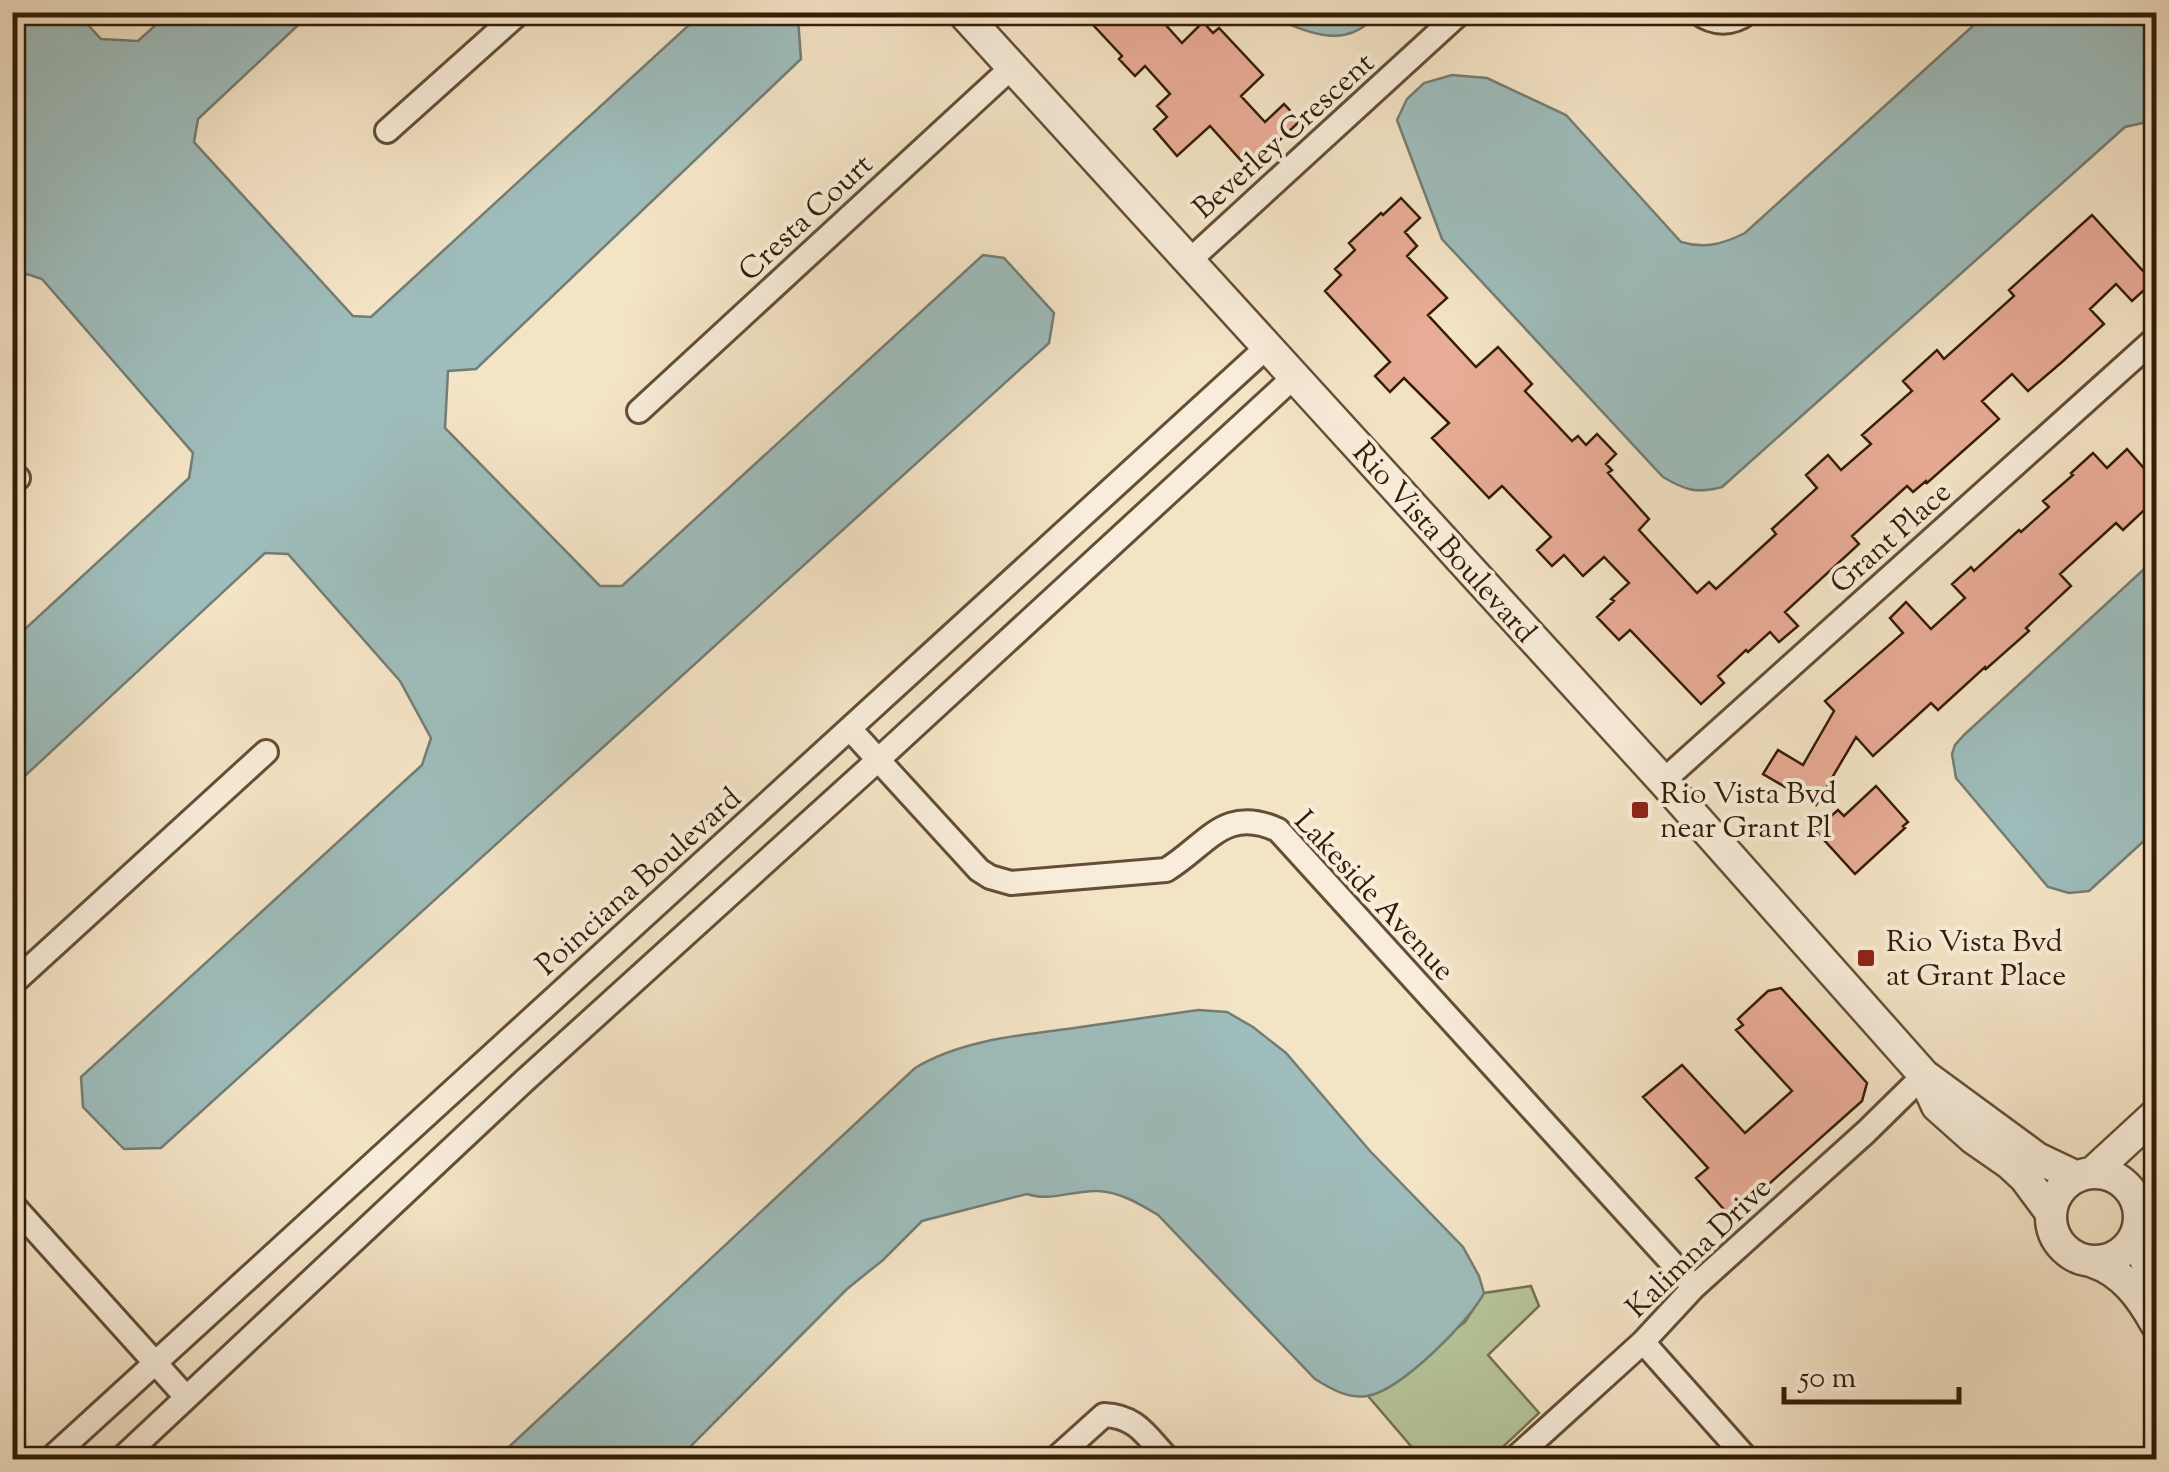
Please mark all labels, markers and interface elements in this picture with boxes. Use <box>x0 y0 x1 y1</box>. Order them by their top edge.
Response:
street label: Beverley Crescent <box>1184 44 1385 230</box>
street label: Cresta Court <box>730 145 883 292</box>
street label: Rio Vista Boulevard <box>1341 434 1545 654</box>
street label: Grant Place <box>1822 473 1962 605</box>
place label: Rio Vista Bvd near Grant Pl <box>1660 774 1837 851</box>
street label: Poinciana Boulevard <box>527 779 752 987</box>
marker: Rio Vista Bvd near Grant Pl <box>1629 799 1651 821</box>
street label: Lakeside Avenue <box>1283 802 1464 991</box>
place label: Rio Vista Bvd at Grant Place <box>1886 922 2066 999</box>
marker: Rio Vista Bvd at Grant Place <box>1855 947 1877 969</box>
street label: Kalimna Drive <box>1617 1168 1782 1329</box>
scale bar <box>1784 1342 1959 1404</box>
text: 50 m <box>1797 1358 1857 1401</box>

